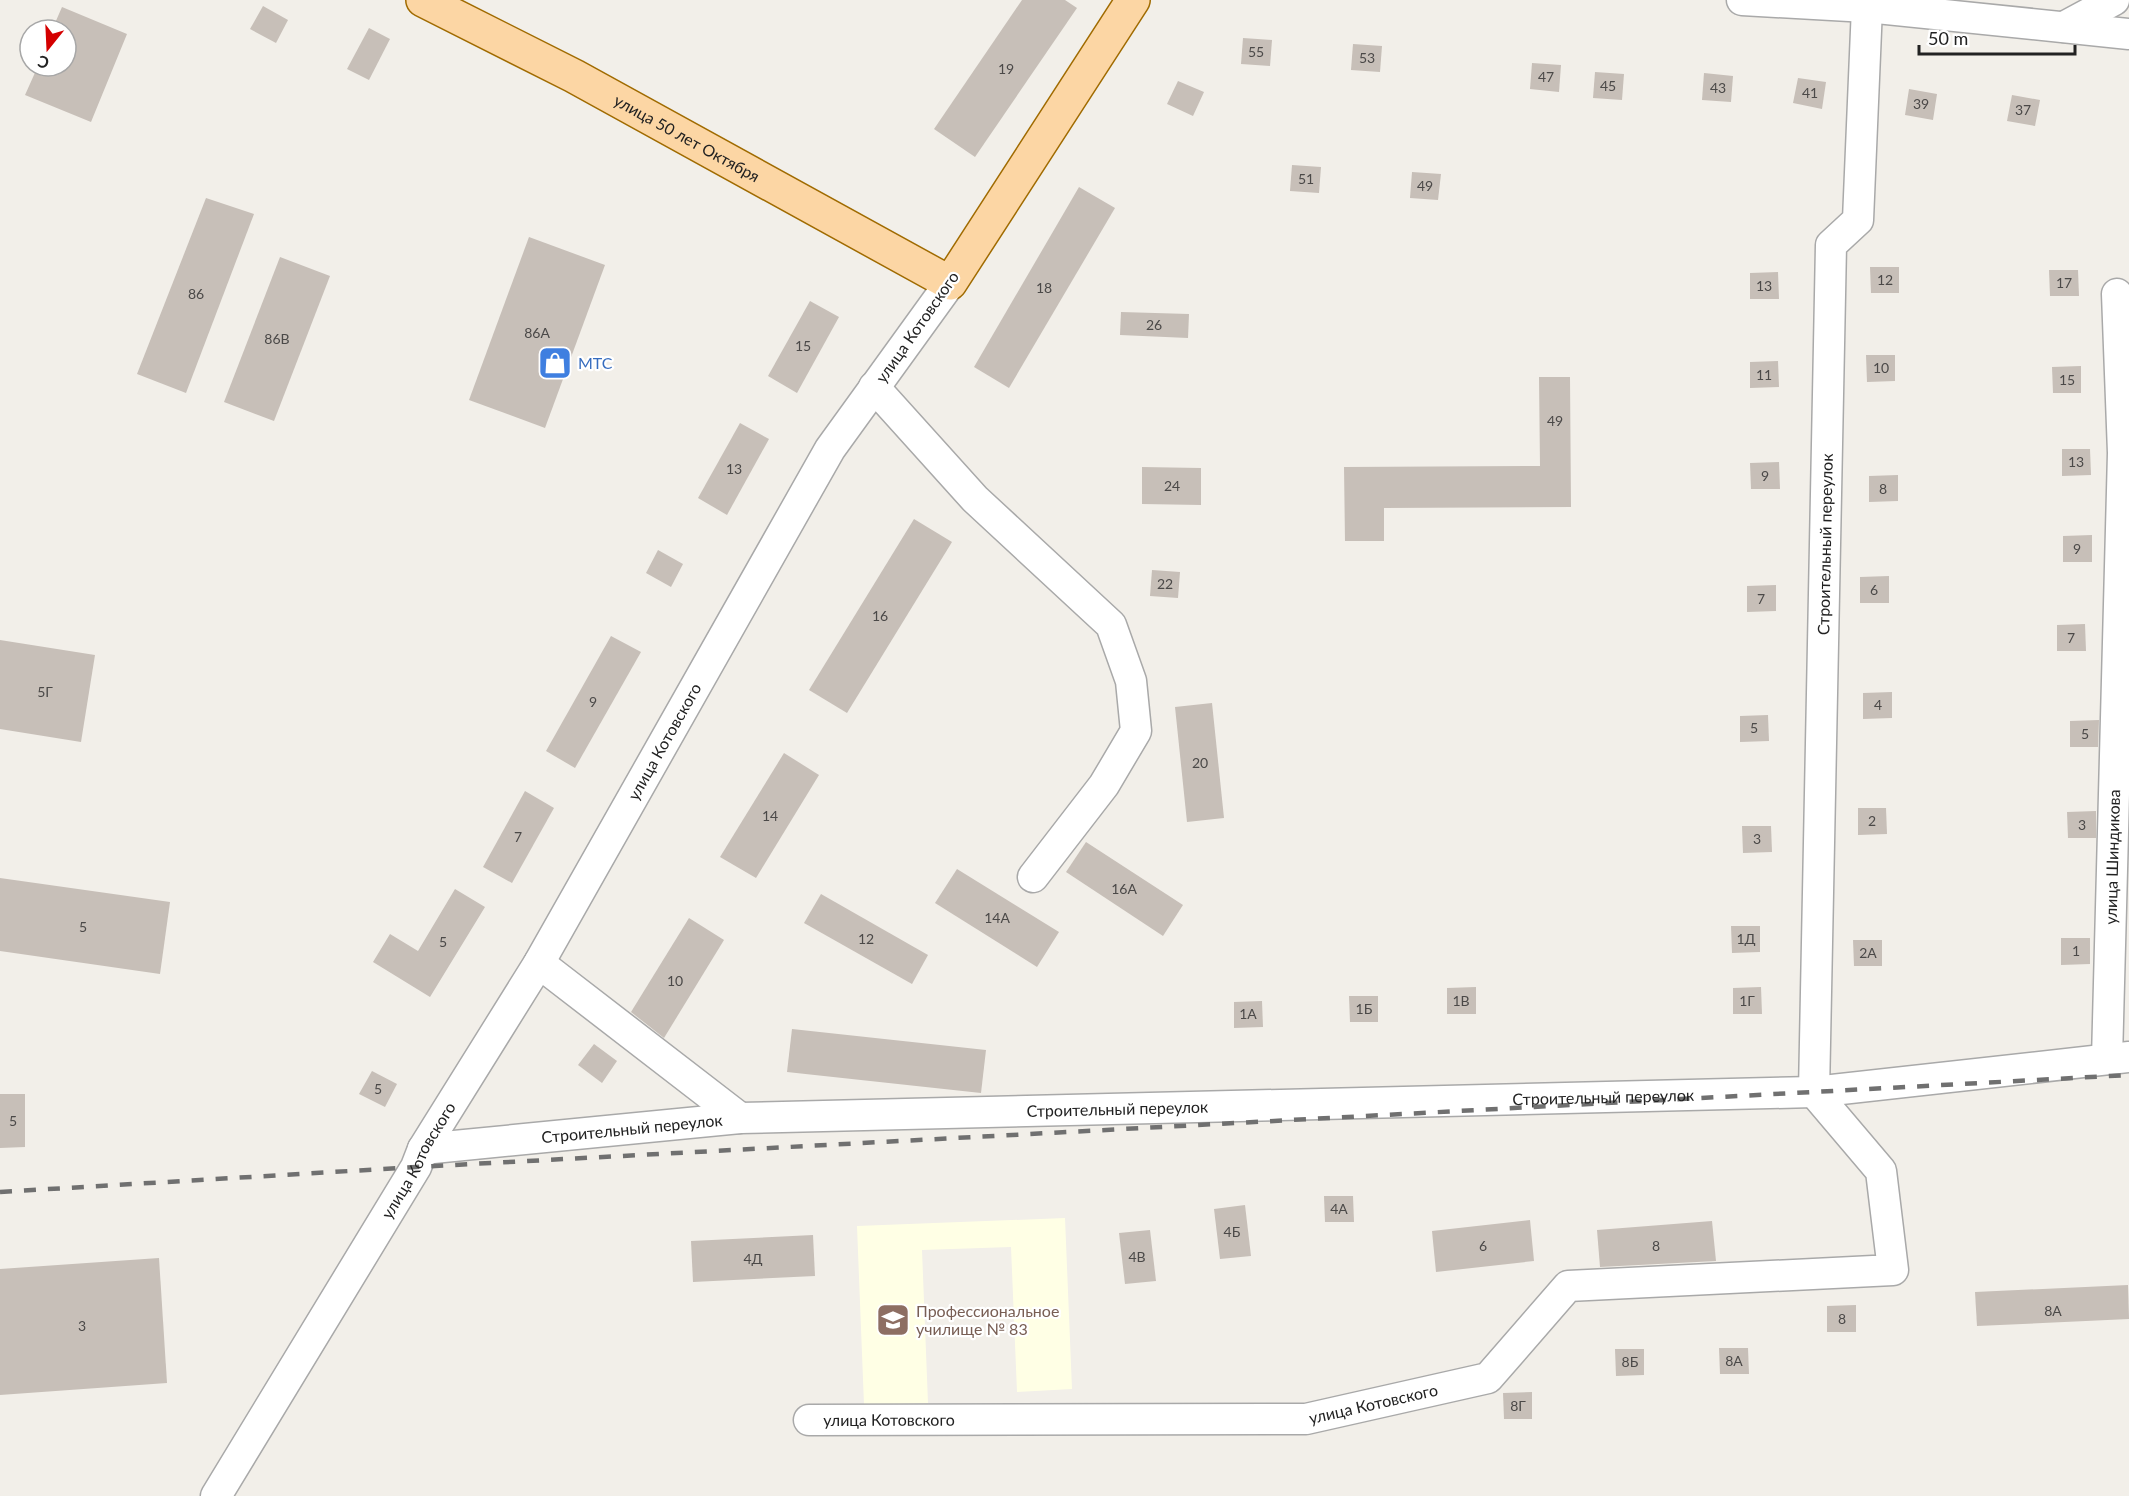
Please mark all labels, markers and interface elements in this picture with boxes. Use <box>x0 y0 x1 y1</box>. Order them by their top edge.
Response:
north arrow <box>18 18 78 78</box>
scale bar <box>1919 18 2075 56</box>
text: 50 m <box>1928 27 1968 49</box>
house number: 55 <box>1248 43 1264 60</box>
house number: 53 <box>1359 49 1375 66</box>
text: С <box>35 52 51 73</box>
house number: 19 <box>998 60 1014 77</box>
house number: 47 <box>1538 68 1554 85</box>
house number: 45 <box>1600 77 1616 94</box>
house number: 43 <box>1710 79 1726 96</box>
house number: 41 <box>1802 84 1818 101</box>
street label: улица 50 лет Октября <box>611 90 763 185</box>
house number: 39 <box>1913 95 1929 112</box>
house number: 37 <box>2015 101 2031 118</box>
house number: 51 <box>1298 170 1314 187</box>
house number: 49 <box>1417 177 1433 194</box>
street label: улица Котовского <box>871 267 962 386</box>
house number: 12 <box>1877 271 1893 288</box>
house number: 17 <box>2056 274 2072 291</box>
house number: 13 <box>1756 277 1772 294</box>
house number: 18 <box>1036 279 1052 296</box>
house number: 86 <box>188 285 204 302</box>
house number: 26 <box>1146 316 1162 333</box>
house number: 86А <box>524 324 550 341</box>
house number: 86В <box>264 330 290 347</box>
house number: 15 <box>795 337 811 354</box>
shop icon: МТС <box>537 345 573 381</box>
place label: МТС <box>578 353 613 372</box>
house number: 10 <box>1873 359 1889 376</box>
house number: 11 <box>1756 366 1772 383</box>
house number: 15 <box>2059 371 2075 388</box>
house number: 49 <box>1547 412 1563 429</box>
street label: Строительный переулок <box>1813 452 1836 635</box>
house number: 13 <box>2068 453 2084 470</box>
house number: 13 <box>726 460 742 477</box>
house number: 9 <box>1761 467 1769 484</box>
house number: 24 <box>1164 477 1180 494</box>
house number: 8 <box>1879 480 1887 497</box>
house number: 9 <box>2073 540 2081 557</box>
house number: 22 <box>1157 575 1173 592</box>
house number: 6 <box>1870 581 1878 598</box>
house number: 7 <box>1757 590 1765 607</box>
house number: 16 <box>872 607 888 624</box>
house number: 7 <box>2067 629 2075 646</box>
street label: улица Котовского <box>623 679 705 803</box>
house number: 5Г <box>37 683 53 700</box>
house number: 9 <box>589 693 597 710</box>
house number: 4 <box>1874 696 1882 713</box>
house number: 5 <box>1750 719 1758 736</box>
house number: 5 <box>2081 725 2089 742</box>
house number: 20 <box>1192 754 1208 771</box>
street label: улица Шиндикова <box>2101 789 2123 925</box>
house number: 14 <box>762 807 778 824</box>
house number: 2 <box>1868 812 1876 829</box>
house number: 3 <box>2078 816 2086 833</box>
house number: 7 <box>514 828 522 845</box>
house number: 3 <box>1753 830 1761 847</box>
house number: 16А <box>1111 880 1137 897</box>
house number: 14А <box>984 909 1010 926</box>
house number: 5 <box>79 918 87 935</box>
house number: 12 <box>858 930 874 947</box>
house number: 1Д <box>1736 930 1756 947</box>
house number: 5 <box>439 933 447 950</box>
house number: 1 <box>2072 942 2080 959</box>
house number: 2А <box>1859 944 1877 961</box>
house number: 10 <box>667 972 683 989</box>
house number: 1В <box>1452 992 1470 1009</box>
house number: 1Г <box>1739 992 1755 1009</box>
house number: 1Б <box>1356 1000 1373 1017</box>
house number: 1А <box>1239 1005 1257 1022</box>
house number: 5 <box>374 1080 382 1097</box>
street label: Строительный переулок <box>1512 1085 1695 1108</box>
street label: Строительный переулок <box>1026 1097 1209 1120</box>
street label: улица Котовского <box>377 1098 459 1222</box>
street label: Строительный переулок <box>541 1110 724 1146</box>
house number: 5 <box>9 1112 17 1129</box>
house number: 4А <box>1330 1200 1348 1217</box>
house number: 4Б <box>1224 1223 1241 1240</box>
house number: 6 <box>1479 1237 1487 1254</box>
house number: 8 <box>1652 1237 1660 1254</box>
house number: 4В <box>1128 1248 1146 1265</box>
house number: 4Д <box>743 1250 763 1267</box>
place label: Профессиональное училище № 83 <box>916 1301 1059 1338</box>
school or university icon: Профессиональное училище № 83 <box>875 1302 911 1338</box>
house number: 8А <box>2044 1302 2062 1319</box>
house number: 8 <box>1838 1310 1846 1327</box>
house number: 3 <box>78 1317 86 1334</box>
house number: 8А <box>1725 1352 1743 1369</box>
house number: 8Б <box>1622 1353 1639 1370</box>
street label: улица Котовского <box>1307 1380 1439 1427</box>
house number: 8Г <box>1510 1397 1526 1414</box>
street label: улица Котовского <box>823 1410 955 1429</box>

